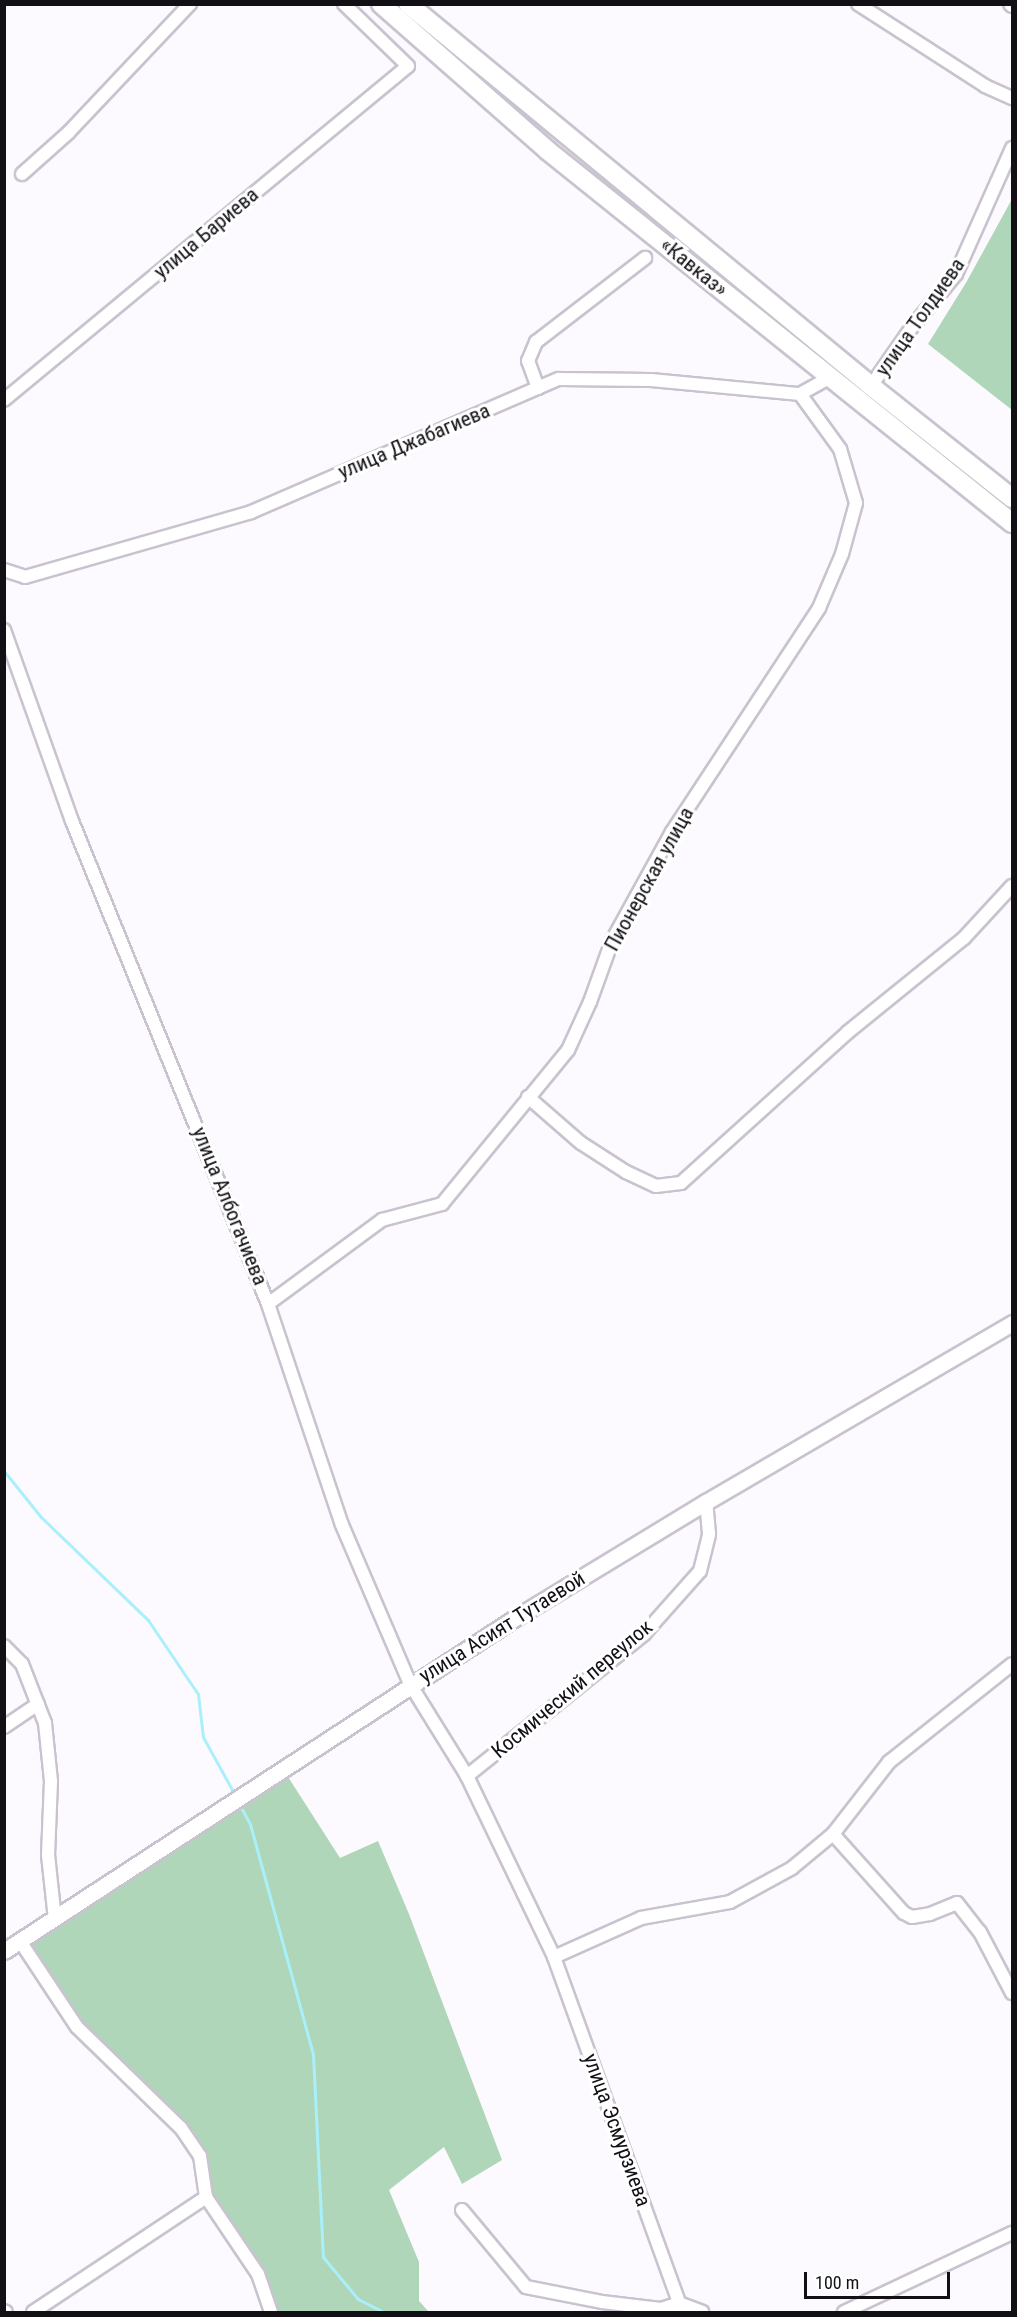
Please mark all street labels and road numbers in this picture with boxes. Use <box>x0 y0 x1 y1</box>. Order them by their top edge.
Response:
street label: улица Бариева <box>149 182 263 284</box>
street label: «Кавказ» <box>655 232 733 302</box>
street label: улица Толдиева <box>870 253 970 381</box>
street label: улица Джабагиева <box>334 398 494 484</box>
street label: Пионерская улица <box>599 803 699 955</box>
street label: улица Албогачиева <box>187 1123 273 1289</box>
street label: улица Асият Тутаевой <box>414 1566 590 1688</box>
street label: Космический переулок <box>486 1614 658 1764</box>
street label: улица Эсмурзиева <box>578 2050 656 2210</box>

